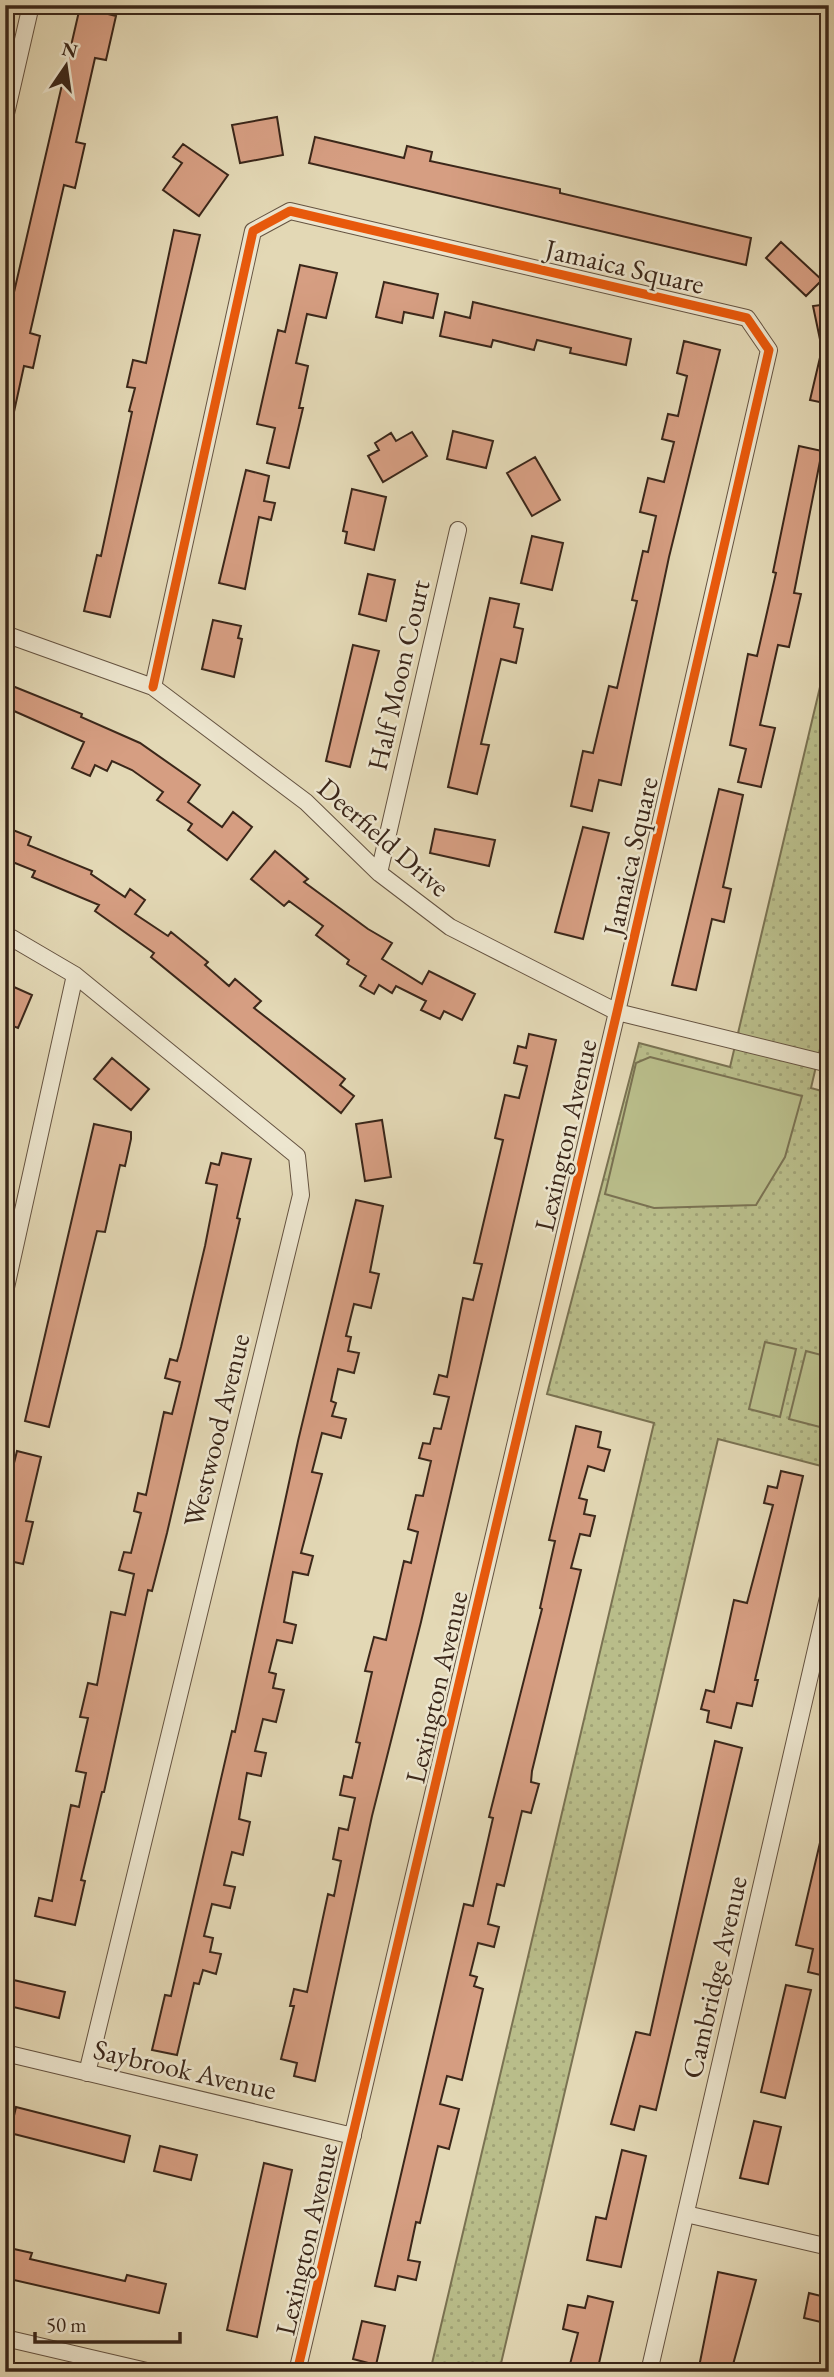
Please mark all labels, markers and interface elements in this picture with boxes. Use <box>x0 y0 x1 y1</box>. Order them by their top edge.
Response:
north arrow <box>32 32 102 102</box>
text: N <box>59 36 81 64</box>
street label: Jamaica Square <box>540 230 708 302</box>
street label: Half Moon Court <box>359 576 437 774</box>
street label: Deerfield Drive <box>310 770 458 904</box>
street label: Jamaica Square <box>594 773 666 941</box>
street label: Lexington Avenue <box>525 1035 605 1235</box>
street label: Westwood Avenue <box>175 1330 257 1530</box>
street label: Lexington Avenue <box>396 1587 476 1787</box>
street label: Cambridge Avenue <box>673 1872 755 2082</box>
street label: Saybrook Avenue <box>90 2031 280 2108</box>
street label: Lexington Avenue <box>266 2139 346 2339</box>
scale bar <box>35 2300 180 2344</box>
text: 50 m <box>46 2311 87 2338</box>

